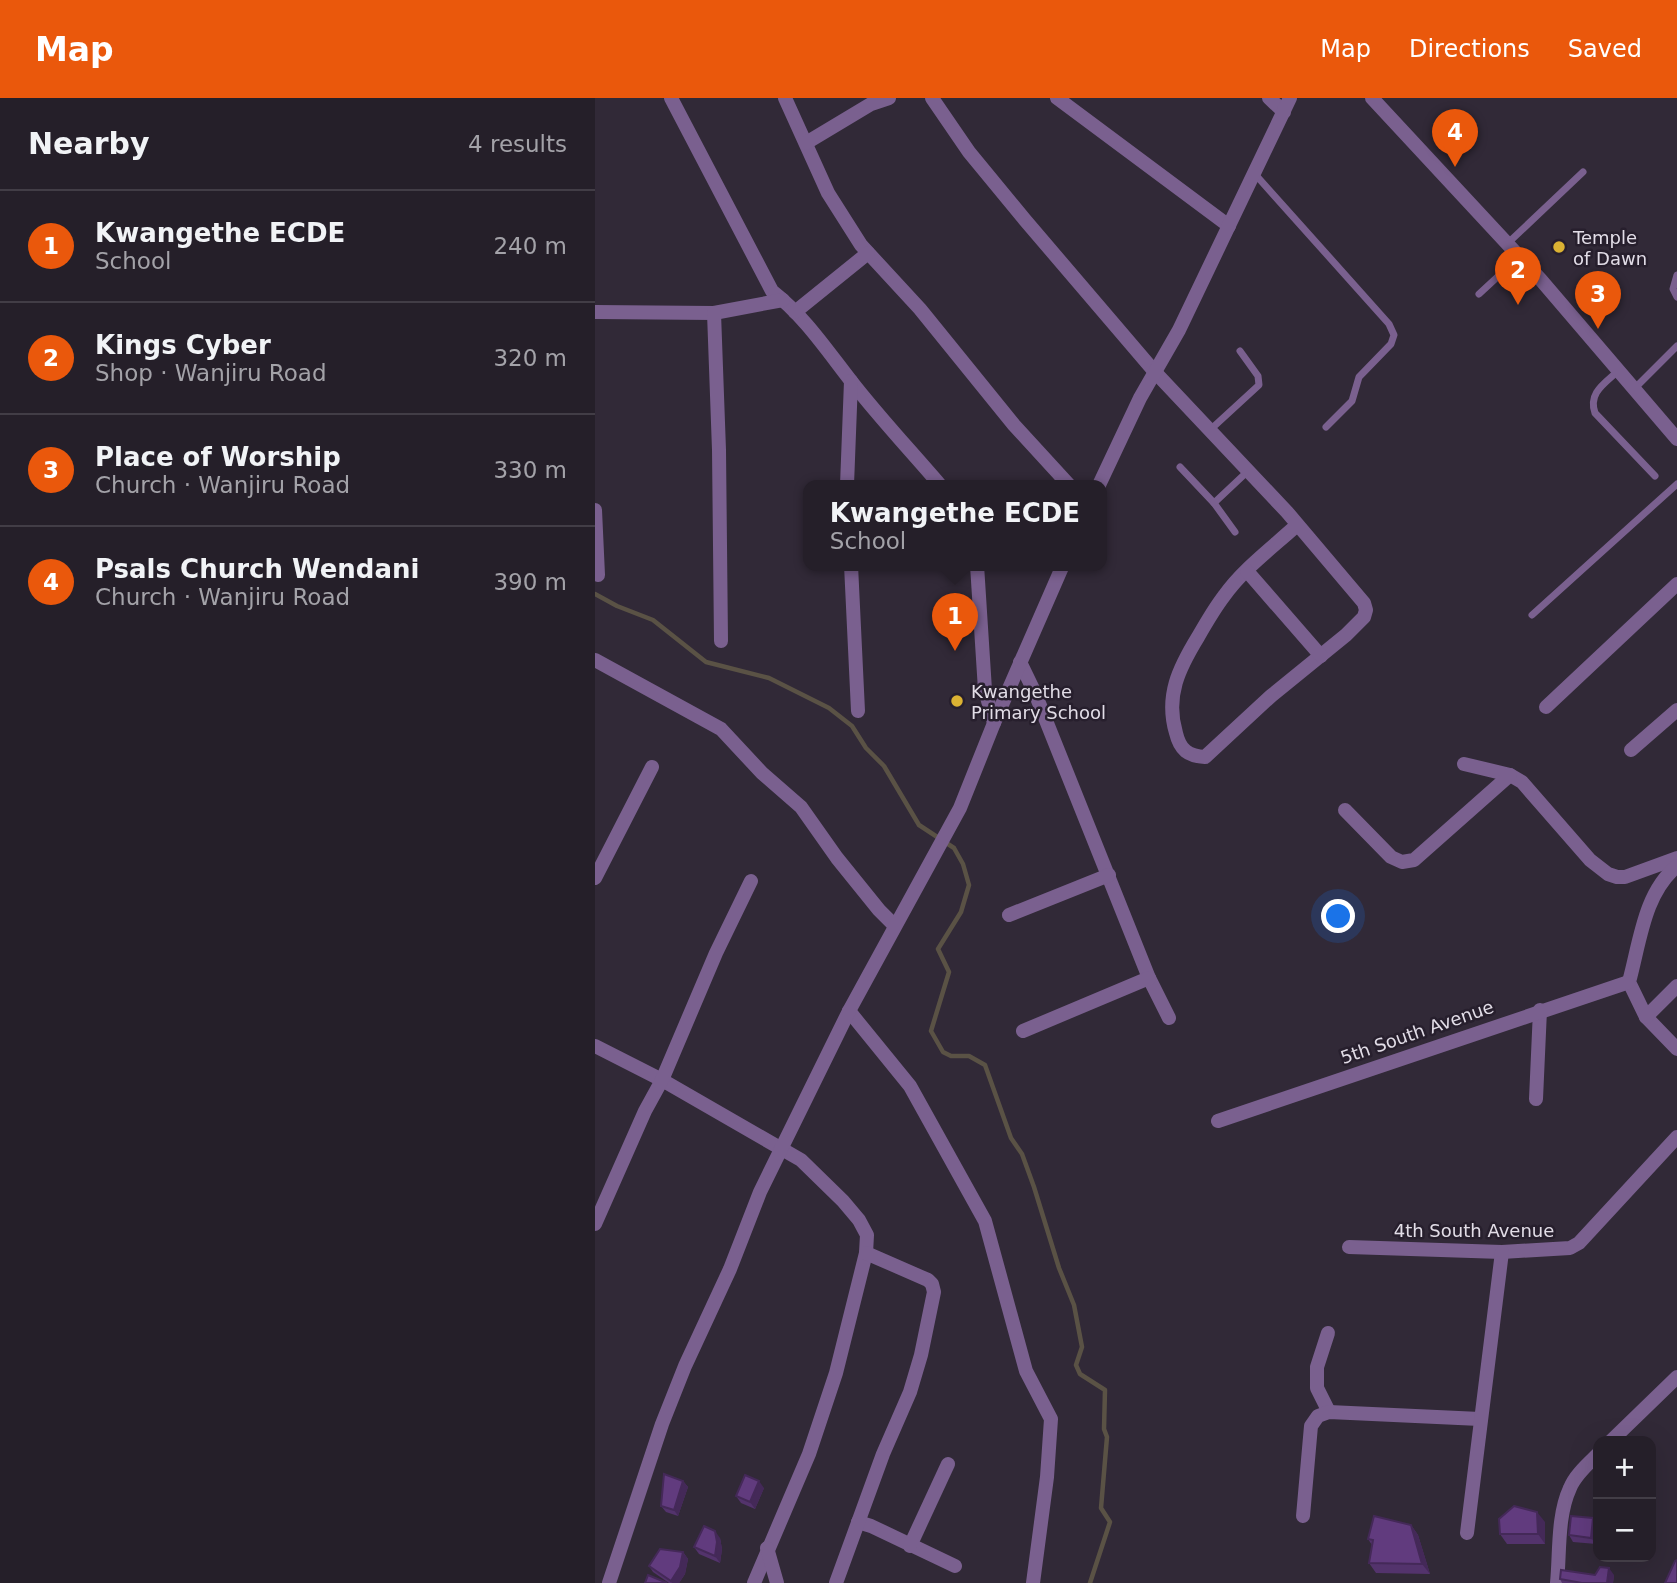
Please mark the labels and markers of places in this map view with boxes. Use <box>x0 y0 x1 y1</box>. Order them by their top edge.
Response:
pin: 4 <box>1432 109 1478 167</box>
place label: Temple of Dawn <box>1572 227 1647 269</box>
marker: Temple of Dawn <box>1551 239 1567 255</box>
pin: 2 <box>1495 247 1541 305</box>
pin: 3 <box>1575 271 1621 329</box>
pin: 1 <box>932 593 978 651</box>
place label: Kwangethe Primary School <box>971 681 1106 723</box>
marker: Kwangethe Primary School <box>949 693 965 709</box>

